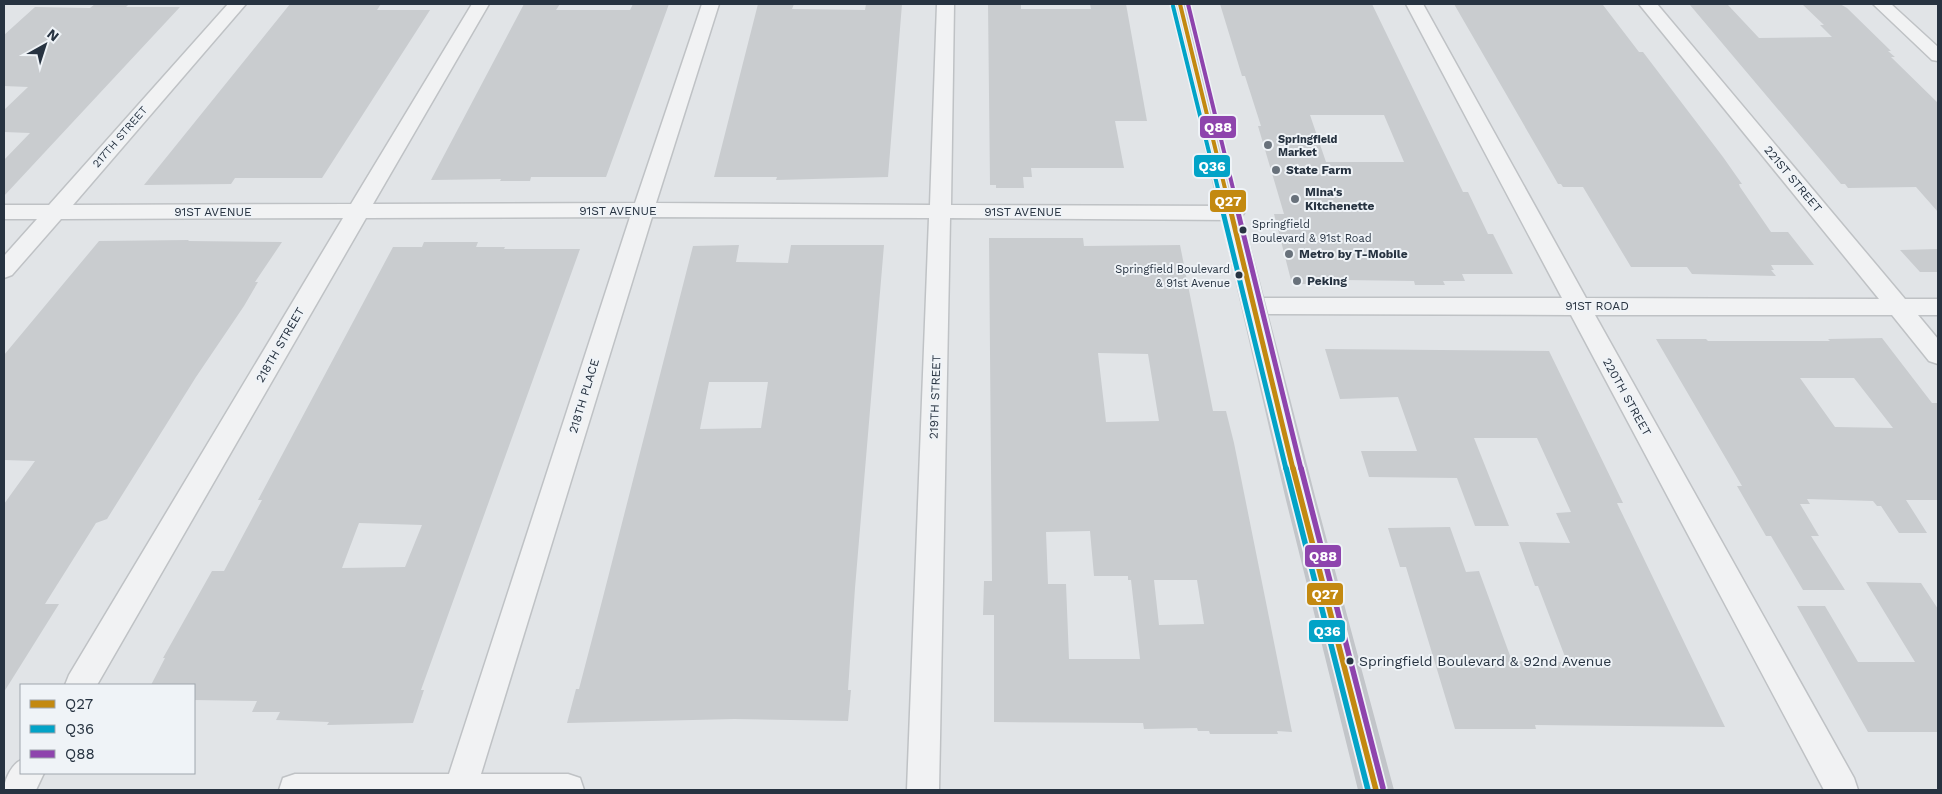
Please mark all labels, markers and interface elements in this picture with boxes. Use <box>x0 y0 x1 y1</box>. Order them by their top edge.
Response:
north arrow <box>20 20 70 70</box>
text: N <box>44 25 62 44</box>
street label: 217TH STREET <box>90 104 150 170</box>
line badge: Q88 <box>1199 115 1237 139</box>
text: Q88 <box>1204 119 1232 135</box>
place label: Springfield Market <box>1278 133 1338 159</box>
marker: Springfield Market <box>1262 139 1274 151</box>
street label: 221ST STREET <box>1761 143 1825 215</box>
line badge: Q36 <box>1193 154 1231 178</box>
text: Q36 <box>1198 158 1226 174</box>
place label: State Farm <box>1286 163 1352 177</box>
marker: State Farm <box>1270 164 1282 176</box>
place label: Mina's Kitchenette <box>1305 185 1375 213</box>
line badge: Q27 <box>1209 189 1247 213</box>
text: Q27 <box>1215 193 1242 209</box>
marker: Mina's Kitchenette <box>1289 193 1301 205</box>
street label: 91ST AVENUE <box>579 204 657 218</box>
street label: 91ST AVENUE <box>174 205 252 219</box>
street label: 91ST AVENUE <box>984 205 1062 219</box>
place label: Springfield Boulevard & 91st Road <box>1252 218 1372 245</box>
marker: Springfield Boulevard & 91st Road <box>1238 225 1248 235</box>
place label: Metro by T-Mobile <box>1299 247 1408 261</box>
marker: Metro by T-Mobile <box>1283 248 1295 260</box>
place label: Springfield Boulevard & 91st Avenue <box>1115 263 1230 290</box>
marker: Springfield Boulevard & 91st Avenue <box>1234 270 1244 280</box>
place label: Peking <box>1307 274 1347 288</box>
marker: Peking <box>1291 275 1303 287</box>
street label: 91ST ROAD <box>1565 299 1629 313</box>
street label: 218TH STREET <box>253 305 307 385</box>
street label: 219TH STREET <box>927 355 943 439</box>
street label: 220TH STREET <box>1600 356 1654 438</box>
street label: 218TH PLACE <box>566 357 602 435</box>
line badge: Q88 <box>1304 544 1342 568</box>
text: Q88 <box>1309 548 1337 564</box>
line badge: Q27 <box>1306 582 1344 606</box>
text: Q27 <box>1312 586 1339 602</box>
line badge: Q36 <box>1308 619 1346 643</box>
text: Q36 <box>1313 623 1341 639</box>
place label: Springfield Boulevard & 92nd Avenue <box>1359 653 1611 669</box>
marker: Springfield Boulevard & 92nd Avenue <box>1345 656 1355 666</box>
legend <box>20 684 195 774</box>
text: Q27 <box>65 695 93 713</box>
text: Q36 <box>65 720 94 738</box>
text: Q88 <box>65 745 95 763</box>

